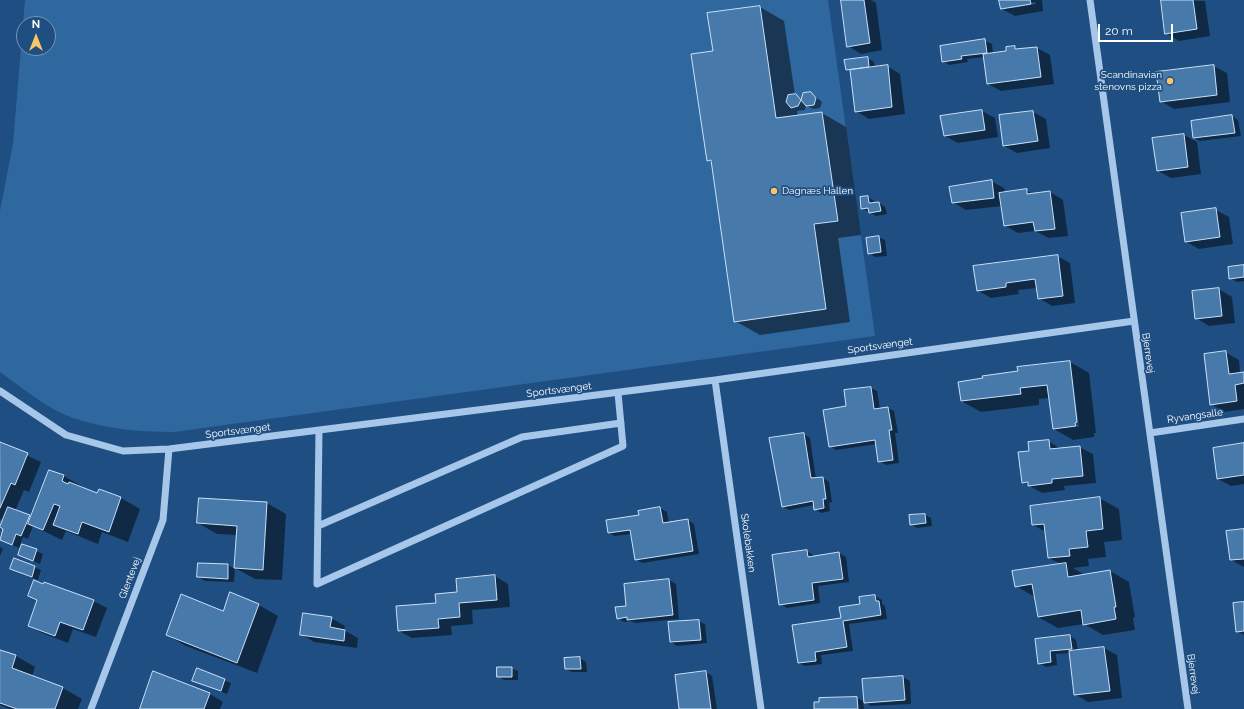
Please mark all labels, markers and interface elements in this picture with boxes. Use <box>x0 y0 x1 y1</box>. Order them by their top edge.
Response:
north arrow <box>16 16 56 56</box>
scale bar <box>1100 16 1175 42</box>
text: N <box>32 18 40 31</box>
text: 20 m <box>1105 24 1133 38</box>
place label: Scandinavian stenovns pizza <box>1094 69 1162 92</box>
marker: Scandinavian stenovns pizza <box>1165 76 1175 86</box>
place label: Dagnæs Hallen <box>782 185 853 197</box>
marker: Dagnæs Hallen <box>769 186 779 196</box>
street label: Bjerrevej <box>1139 332 1157 374</box>
street label: Sportsvænget <box>847 336 913 356</box>
street label: Sportsvænget <box>526 380 592 400</box>
street label: Ryvangsalle <box>1166 406 1224 426</box>
street label: Sportsvænget <box>205 421 271 441</box>
street label: Skolebakken <box>738 513 758 573</box>
street label: Glentevej <box>117 555 143 601</box>
street label: Bjerrevej <box>1184 653 1202 695</box>

